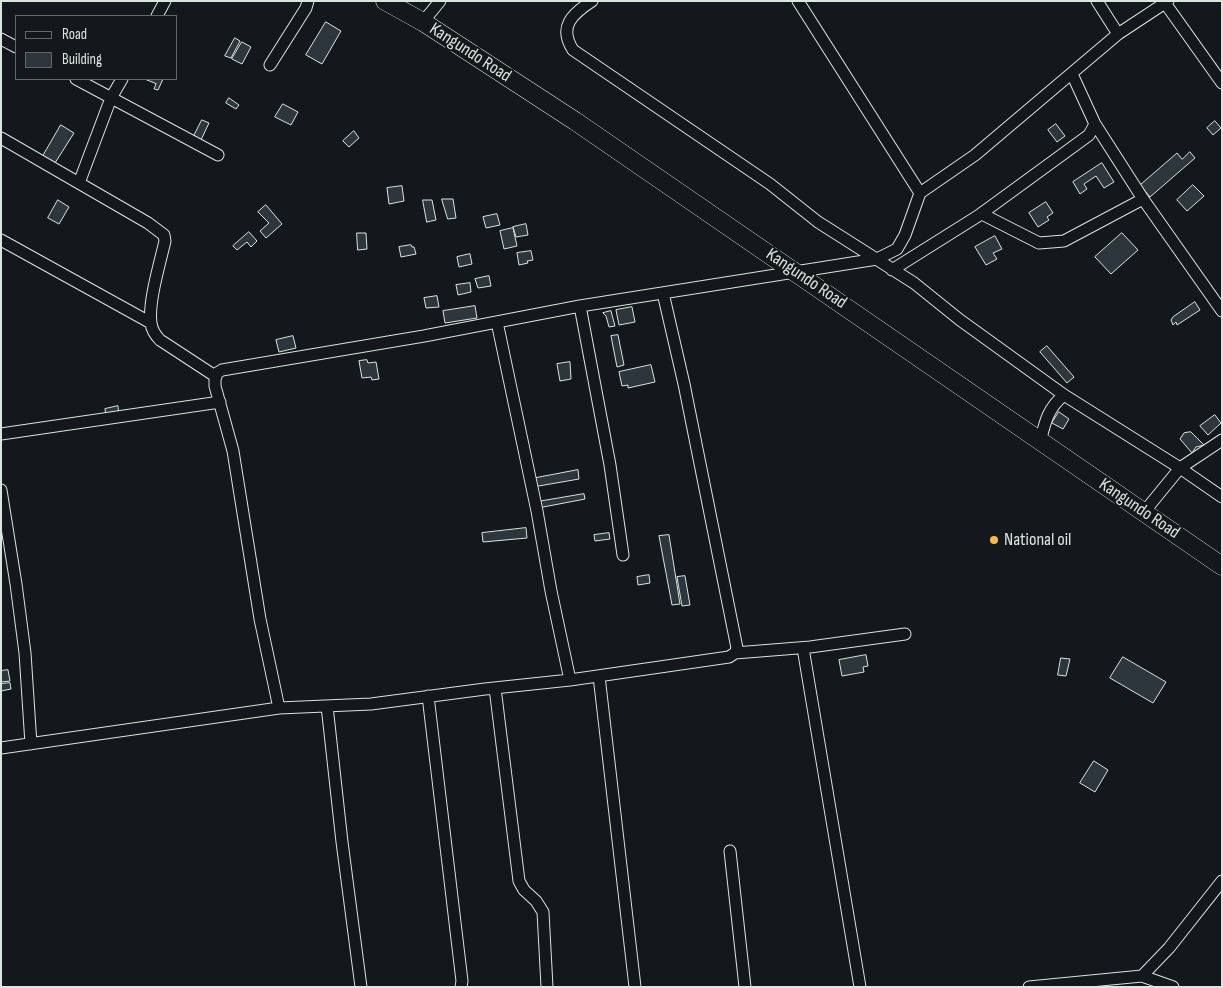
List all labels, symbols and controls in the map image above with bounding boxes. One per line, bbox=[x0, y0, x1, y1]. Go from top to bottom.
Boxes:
legend bbox=[15, 15, 178, 80]
street label: Kangundo Road bbox=[425, 19, 515, 87]
text: Road bbox=[62, 25, 87, 44]
text: Building bbox=[62, 50, 102, 69]
street label: Kangundo Road bbox=[761, 244, 851, 314]
street label: Kangundo Road bbox=[1094, 474, 1184, 544]
place label: National oil bbox=[1004, 529, 1071, 551]
marker: National oil bbox=[988, 534, 1000, 546]

